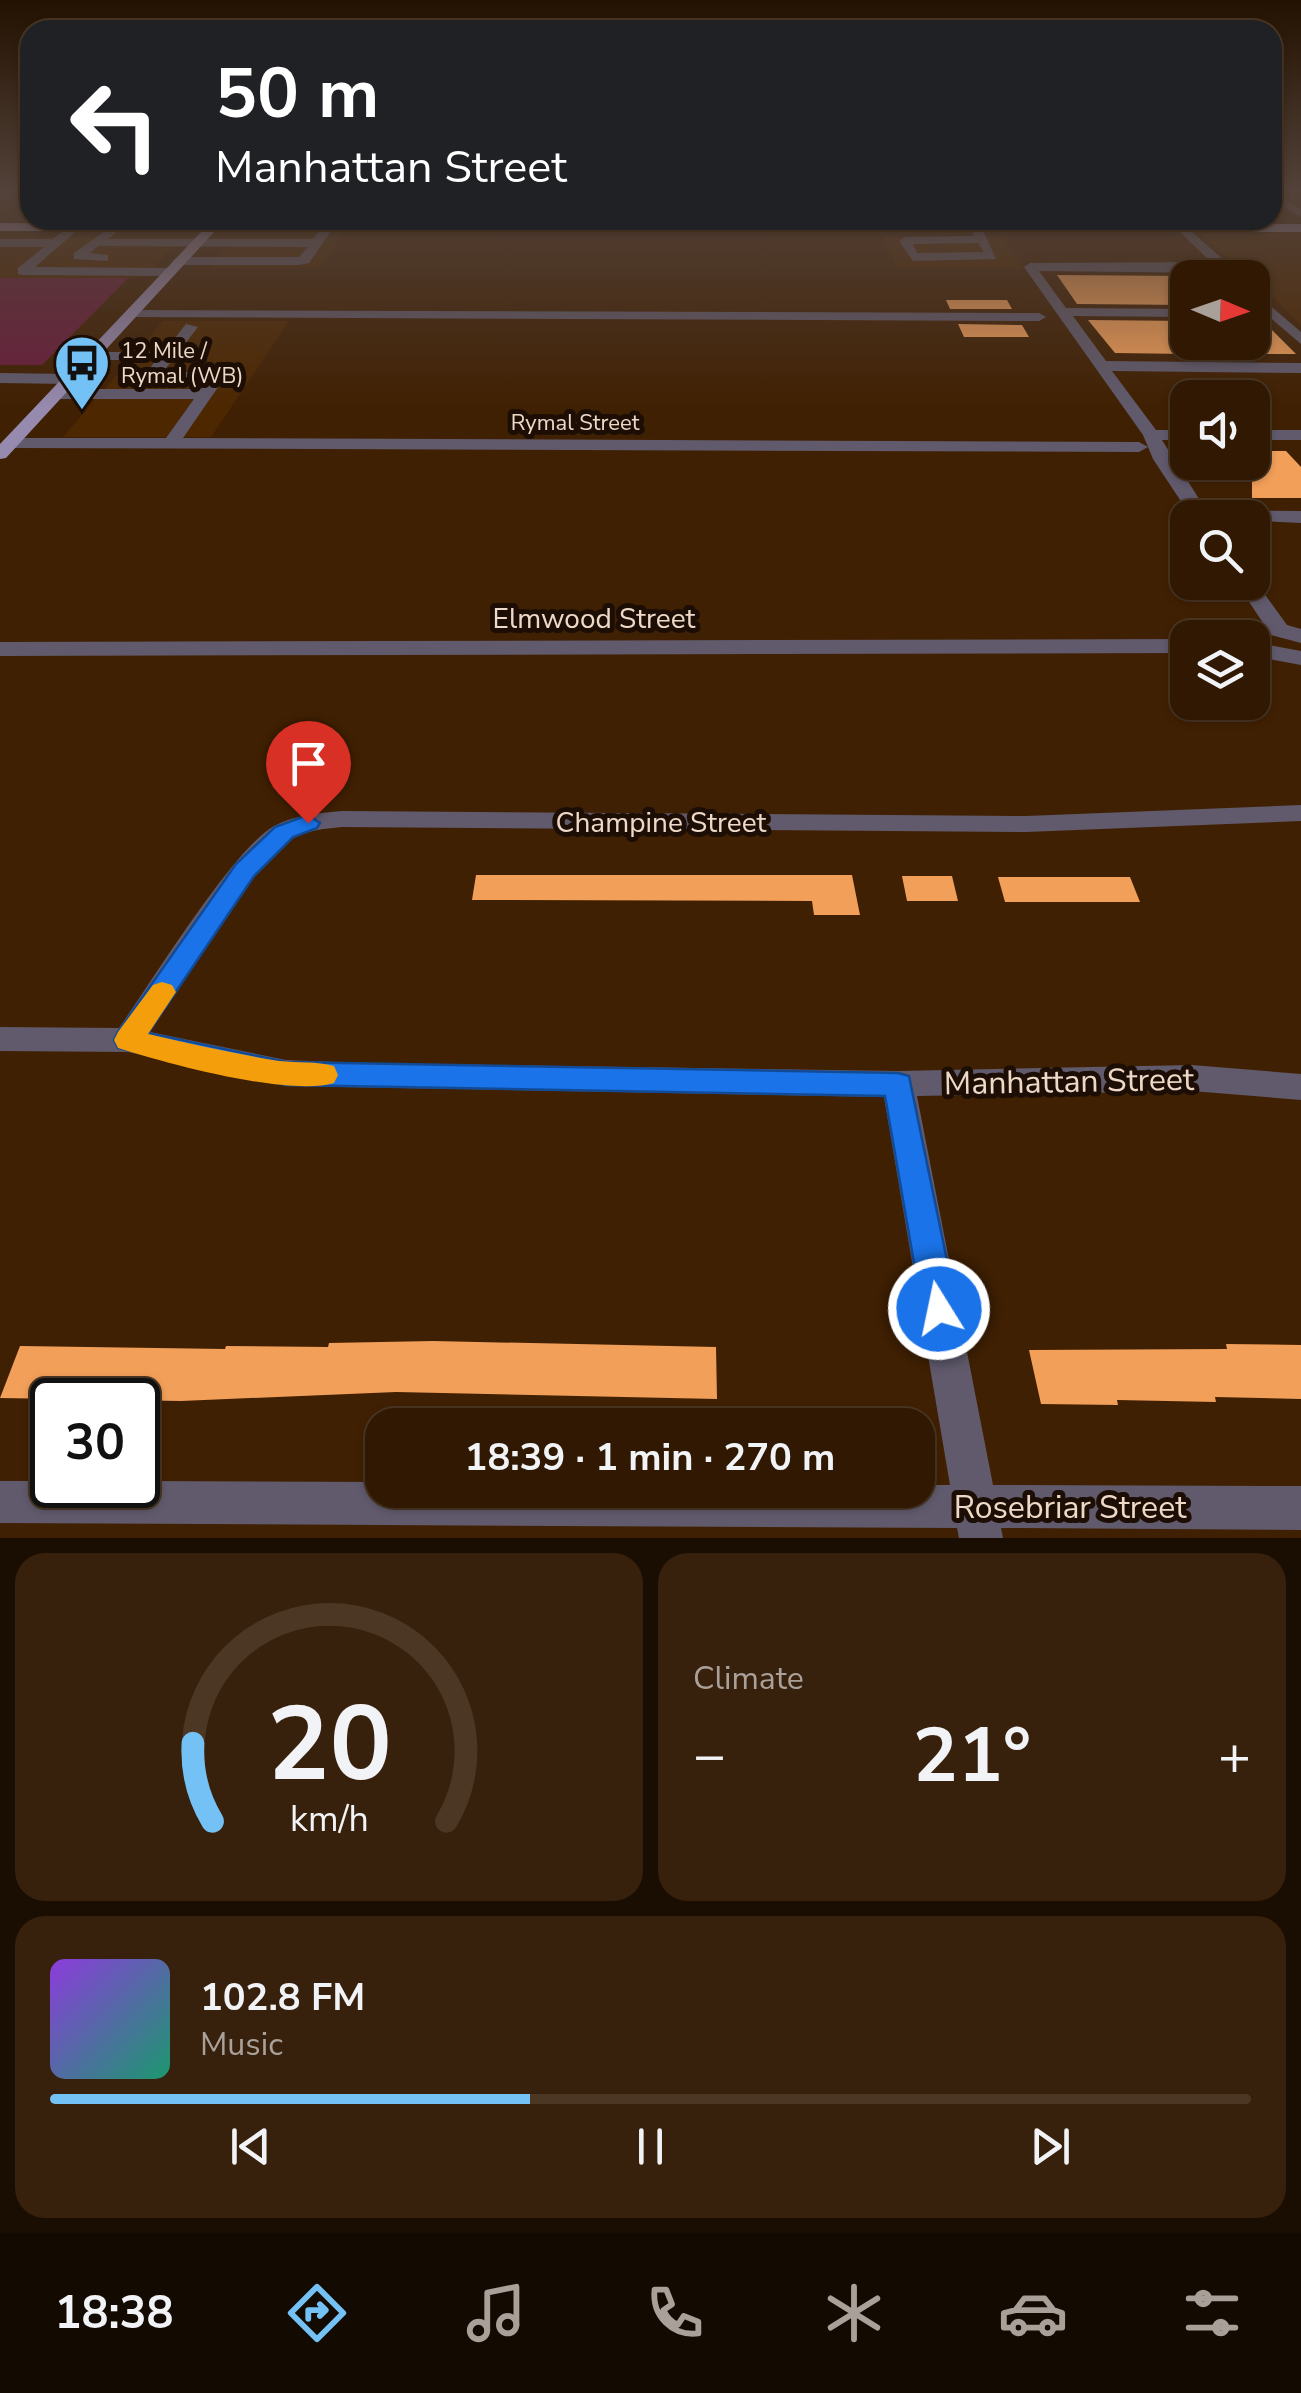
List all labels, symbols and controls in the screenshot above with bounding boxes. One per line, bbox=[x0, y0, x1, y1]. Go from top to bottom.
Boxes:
text: 50 m bbox=[215, 46, 379, 142]
icon: left bbox=[50, 60, 180, 190]
text: Manhattan Street bbox=[215, 137, 567, 198]
north arrow bbox=[1170, 260, 1270, 360]
map controls bbox=[1170, 260, 1270, 720]
bus stop icon: 12 Mile / Rymal (WB) bbox=[52, 333, 112, 412]
place label: 12 Mile / Rymal (WB) bbox=[121, 336, 243, 391]
button: sound bbox=[1170, 380, 1270, 480]
street label: Rymal Street bbox=[511, 408, 640, 438]
button: search bbox=[1170, 500, 1270, 600]
street label: Elmwood Street bbox=[493, 600, 696, 638]
button: layers bbox=[1170, 620, 1270, 720]
pin bbox=[266, 721, 351, 824]
icon: arrive bbox=[281, 736, 336, 791]
street label: Champine Street bbox=[556, 804, 767, 842]
street label: Manhattan Street bbox=[944, 1058, 1195, 1105]
position arrow bbox=[887, 1257, 991, 1361]
speed limit sign: 30 bbox=[30, 1378, 160, 1508]
text: 18:39 · 1 min · 270 m bbox=[465, 1432, 835, 1483]
street label: Rosebriar Street bbox=[954, 1486, 1187, 1529]
text: Climate bbox=[693, 1657, 804, 1700]
text: 20 bbox=[267, 1674, 391, 1816]
text: 21° bbox=[913, 1705, 1031, 1807]
text: − bbox=[693, 1718, 726, 1793]
text: + bbox=[1218, 1718, 1251, 1793]
text: km/h bbox=[290, 1795, 368, 1844]
text: 102.8 FM bbox=[200, 1972, 365, 2023]
text: Music bbox=[200, 2023, 283, 2066]
icon: previous bbox=[223, 2119, 278, 2174]
icon: pause bbox=[623, 2119, 678, 2174]
icon: next bbox=[1023, 2119, 1078, 2174]
icon: directions bbox=[282, 2278, 352, 2348]
icon: music bbox=[461, 2278, 531, 2348]
icon: phone bbox=[640, 2278, 710, 2348]
icon: climate bbox=[819, 2278, 889, 2348]
icon: car bbox=[998, 2278, 1068, 2348]
icon: filters bbox=[1177, 2278, 1247, 2348]
text: 18:38 bbox=[54, 2283, 174, 2344]

